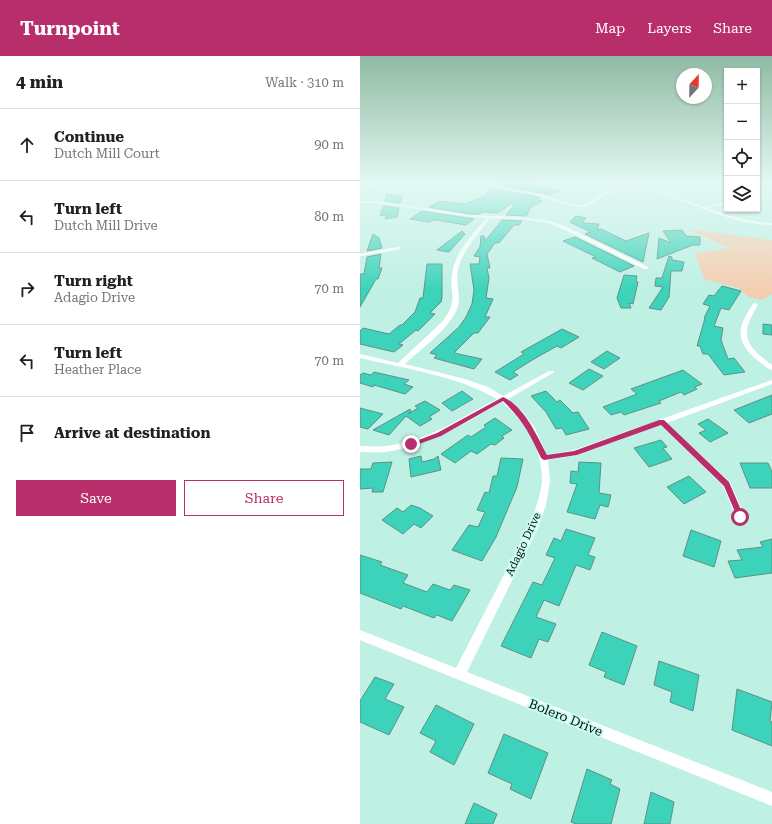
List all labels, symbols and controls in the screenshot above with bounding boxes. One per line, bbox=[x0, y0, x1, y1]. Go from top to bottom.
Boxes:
text: Turnpoint bbox=[20, 17, 120, 40]
text: Map bbox=[595, 20, 625, 36]
text: Layers bbox=[647, 20, 691, 36]
text: Share bbox=[713, 20, 752, 36]
north arrow bbox=[676, 68, 712, 104]
map controls bbox=[724, 68, 760, 212]
button: + bbox=[724, 68, 760, 104]
text: 4 min bbox=[16, 72, 63, 92]
text: Walk · 310 m bbox=[265, 75, 344, 90]
button: − bbox=[724, 104, 760, 140]
text: Continue bbox=[54, 128, 124, 146]
icon: ahead bbox=[16, 134, 38, 156]
text: 90 m bbox=[314, 137, 344, 152]
button: locate bbox=[724, 140, 760, 176]
text: Dutch Mill Court bbox=[54, 146, 160, 161]
button: layers bbox=[724, 176, 760, 212]
text: Turn left bbox=[54, 200, 122, 218]
icon: left bbox=[16, 206, 38, 228]
text: 80 m bbox=[314, 209, 344, 224]
text: Dutch Mill Drive bbox=[54, 218, 158, 233]
text: Turn right bbox=[54, 272, 133, 290]
icon: right bbox=[16, 278, 38, 300]
text: 70 m bbox=[314, 281, 344, 296]
text: Adagio Drive bbox=[54, 290, 135, 305]
text: Turn left bbox=[54, 344, 122, 362]
icon: left bbox=[16, 350, 38, 372]
text: 70 m bbox=[314, 353, 344, 368]
text: Heather Place bbox=[54, 362, 141, 377]
icon: arrive bbox=[16, 422, 38, 444]
text: Arrive at destination bbox=[54, 424, 210, 442]
route end bbox=[402, 435, 420, 453]
button: Save bbox=[16, 480, 176, 516]
button: Share bbox=[184, 480, 344, 516]
route start bbox=[731, 508, 749, 526]
street label: Adagio Drive bbox=[503, 510, 544, 578]
street label: Bolero Drive bbox=[527, 696, 605, 739]

